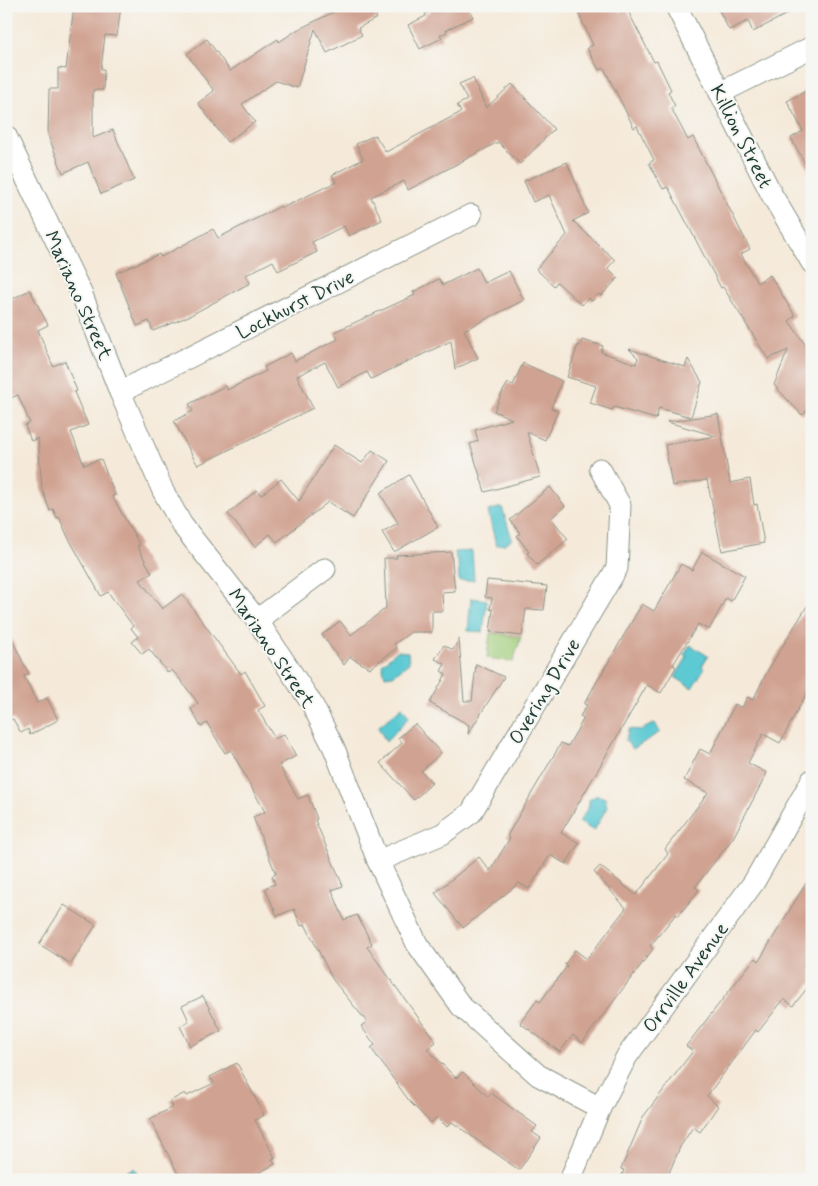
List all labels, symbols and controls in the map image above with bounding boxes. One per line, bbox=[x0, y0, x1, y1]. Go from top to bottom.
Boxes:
street label: Killion Street bbox=[703, 80, 778, 193]
street label: Mariano Street bbox=[37, 227, 118, 365]
street label: Lockhurst Drive bbox=[232, 264, 359, 347]
street label: Mariano Street bbox=[221, 584, 321, 714]
street label: Overing Drive bbox=[503, 634, 588, 750]
street label: Orrville Avenue bbox=[637, 917, 736, 1039]

